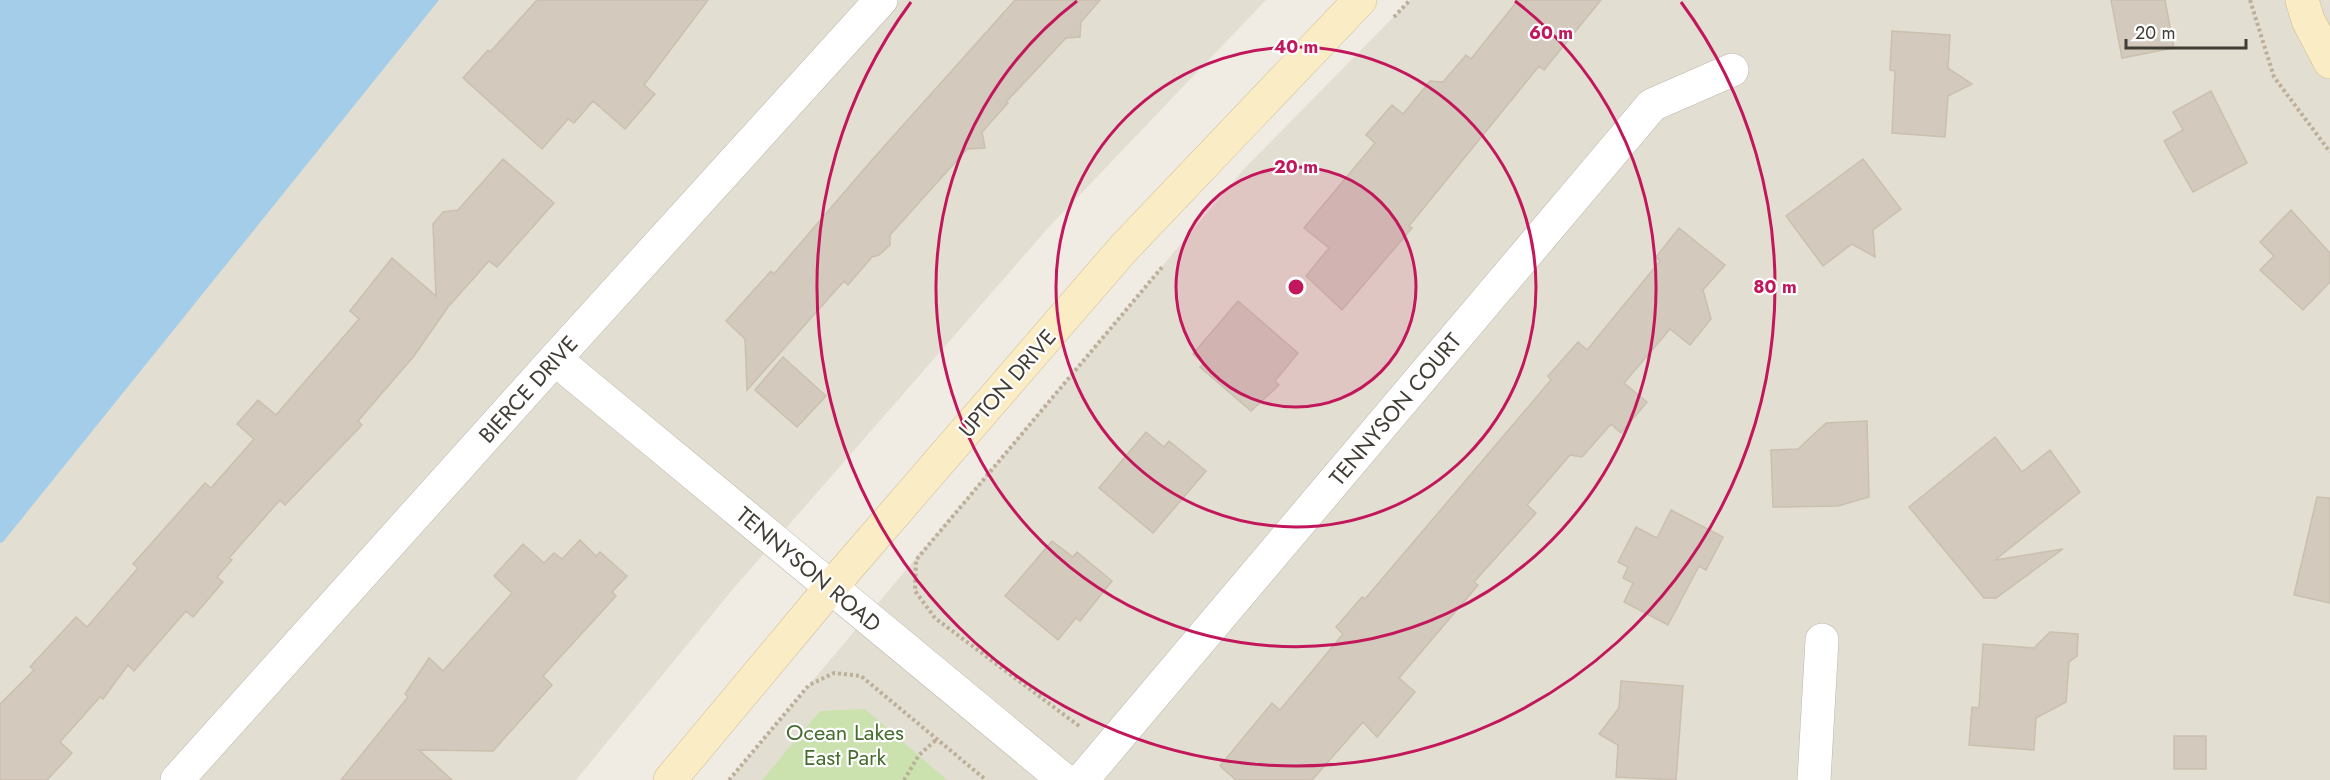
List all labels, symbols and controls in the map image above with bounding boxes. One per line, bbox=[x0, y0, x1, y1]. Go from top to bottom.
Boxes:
scale bar bbox=[2126, 12, 2246, 50]
text: 60 m bbox=[1529, 20, 1573, 46]
text: 20 m bbox=[2135, 20, 2175, 46]
text: 40 m bbox=[1274, 34, 1318, 60]
text: 20 m bbox=[1274, 154, 1318, 180]
text: 80 m bbox=[1753, 274, 1797, 300]
centre of rings bbox=[1286, 277, 1306, 297]
street label: UPTON DRIVE bbox=[951, 322, 1063, 444]
street label: TENNYSON COURT bbox=[1321, 325, 1469, 492]
street label: BIERCE DRIVE bbox=[471, 328, 585, 450]
street label: TENNYSON ROAD bbox=[730, 499, 888, 639]
park label: Ocean Lakes East Park bbox=[786, 716, 904, 773]

